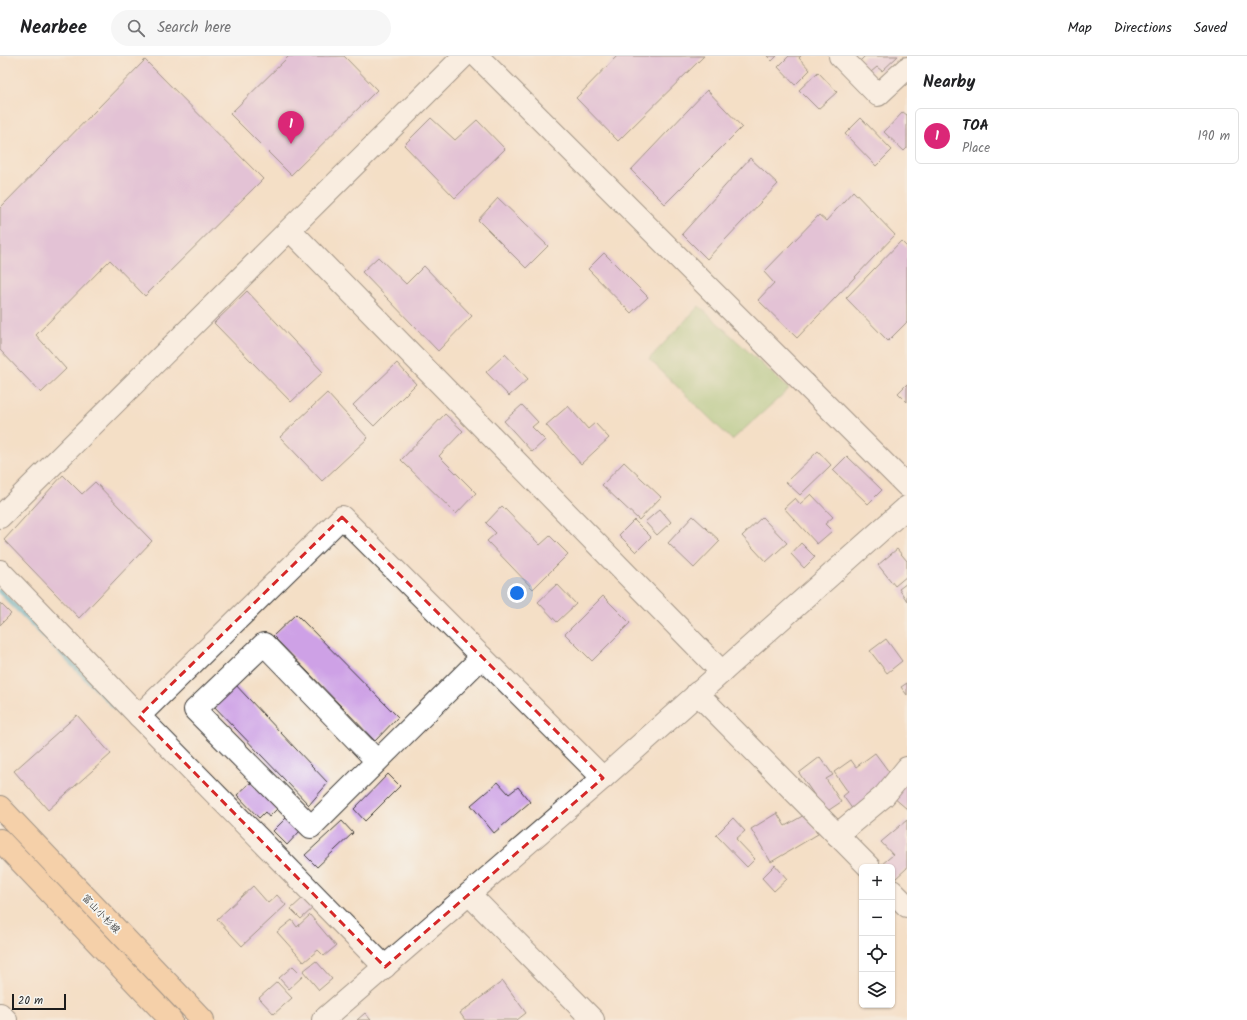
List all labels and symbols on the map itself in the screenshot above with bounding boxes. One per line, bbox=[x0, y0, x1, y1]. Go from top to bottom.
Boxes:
pin: 1 bbox=[278, 111, 304, 144]
your location bbox=[507, 583, 527, 603]
street label: 富山小杉線 bbox=[78, 890, 124, 938]
scale bar bbox=[12, 992, 66, 1011]

